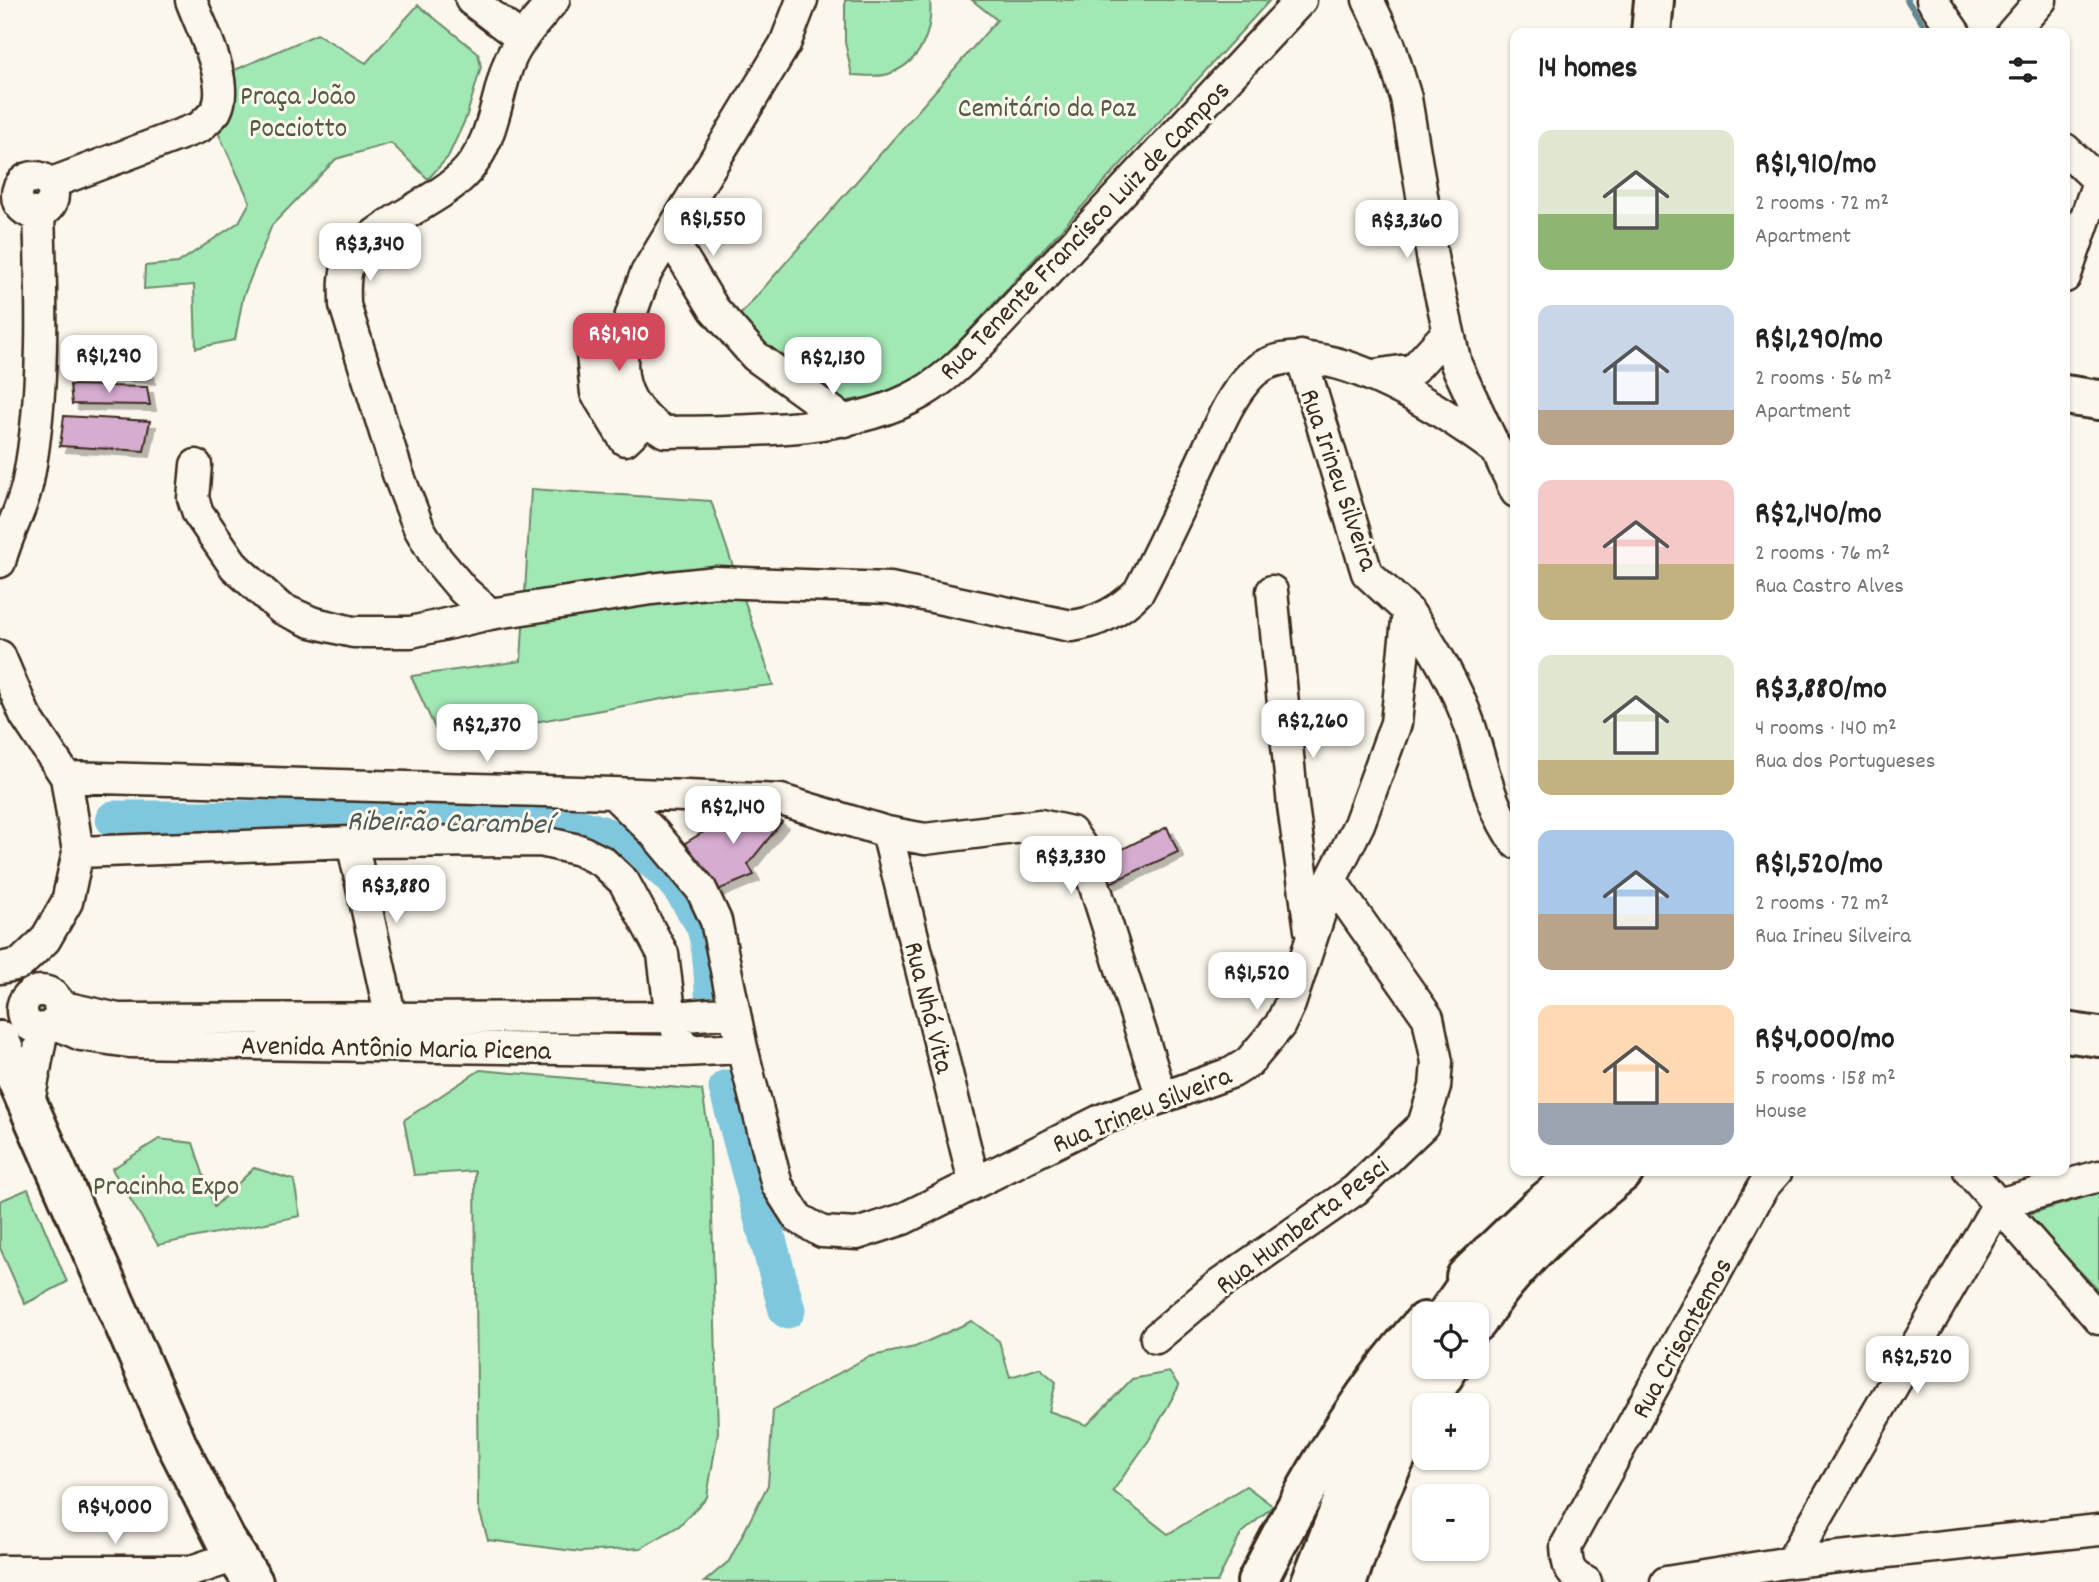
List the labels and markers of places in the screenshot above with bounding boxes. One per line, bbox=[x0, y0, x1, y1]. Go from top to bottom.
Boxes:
pin: R$1,550 bbox=[648, 198, 778, 258]
pin: R$3,360 bbox=[1342, 201, 1472, 260]
pin: R$3,340 bbox=[305, 224, 435, 283]
pin: R$1,910 bbox=[554, 314, 684, 373]
pin: R$1,290 bbox=[44, 336, 174, 395]
pin: R$2,130 bbox=[768, 338, 898, 397]
pin: R$2,260 bbox=[1248, 700, 1378, 760]
pin: R$2,370 bbox=[422, 704, 552, 764]
pin: R$2,140 bbox=[668, 786, 798, 846]
pin: R$3,330 bbox=[1006, 836, 1136, 896]
pin: R$3,880 bbox=[331, 866, 461, 925]
pin: R$1,520 bbox=[1192, 953, 1322, 1012]
pin: R$2,520 bbox=[1852, 1336, 1982, 1396]
pin: R$4,000 bbox=[50, 1486, 180, 1546]

